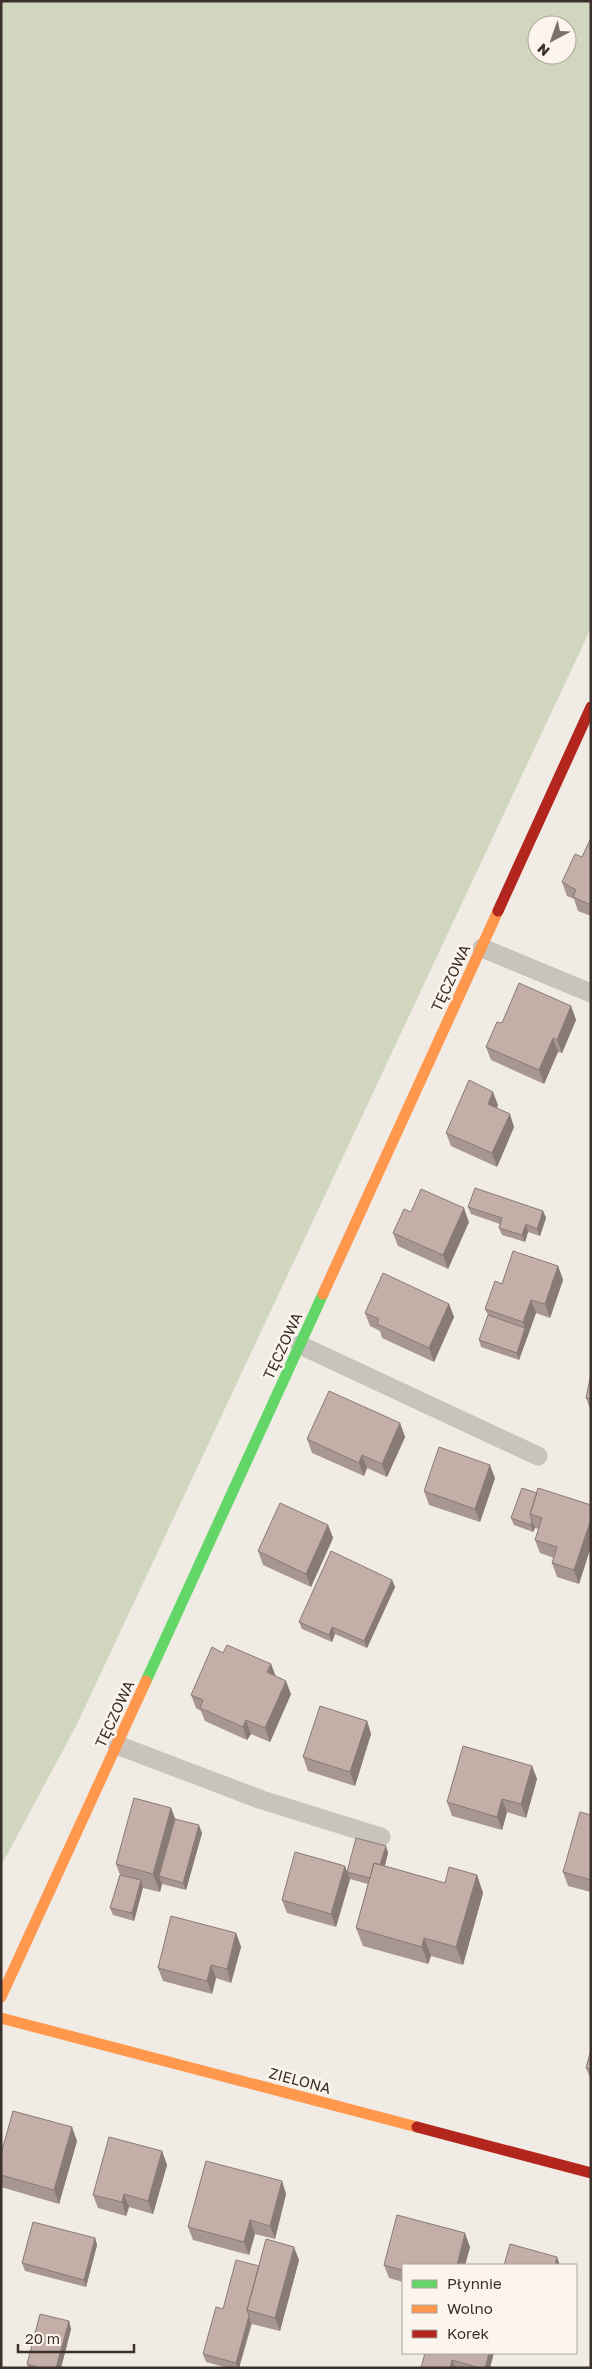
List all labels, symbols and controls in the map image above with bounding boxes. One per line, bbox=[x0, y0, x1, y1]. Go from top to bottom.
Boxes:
north arrow bbox=[527, 15, 577, 65]
text: N bbox=[534, 40, 553, 60]
street label: TĘCZOWA bbox=[427, 941, 473, 1014]
street label: TĘCZOWA bbox=[259, 1309, 305, 1382]
street label: TĘCZOWA bbox=[91, 1677, 137, 1750]
street label: ZIELONA bbox=[267, 2063, 333, 2097]
legend bbox=[402, 2264, 577, 2354]
text: Płynnie bbox=[447, 2274, 502, 2292]
text: Wolno bbox=[447, 2299, 493, 2317]
scale bar bbox=[18, 2322, 134, 2354]
text: Korek bbox=[447, 2324, 489, 2342]
text: 20 m bbox=[25, 2329, 60, 2347]

